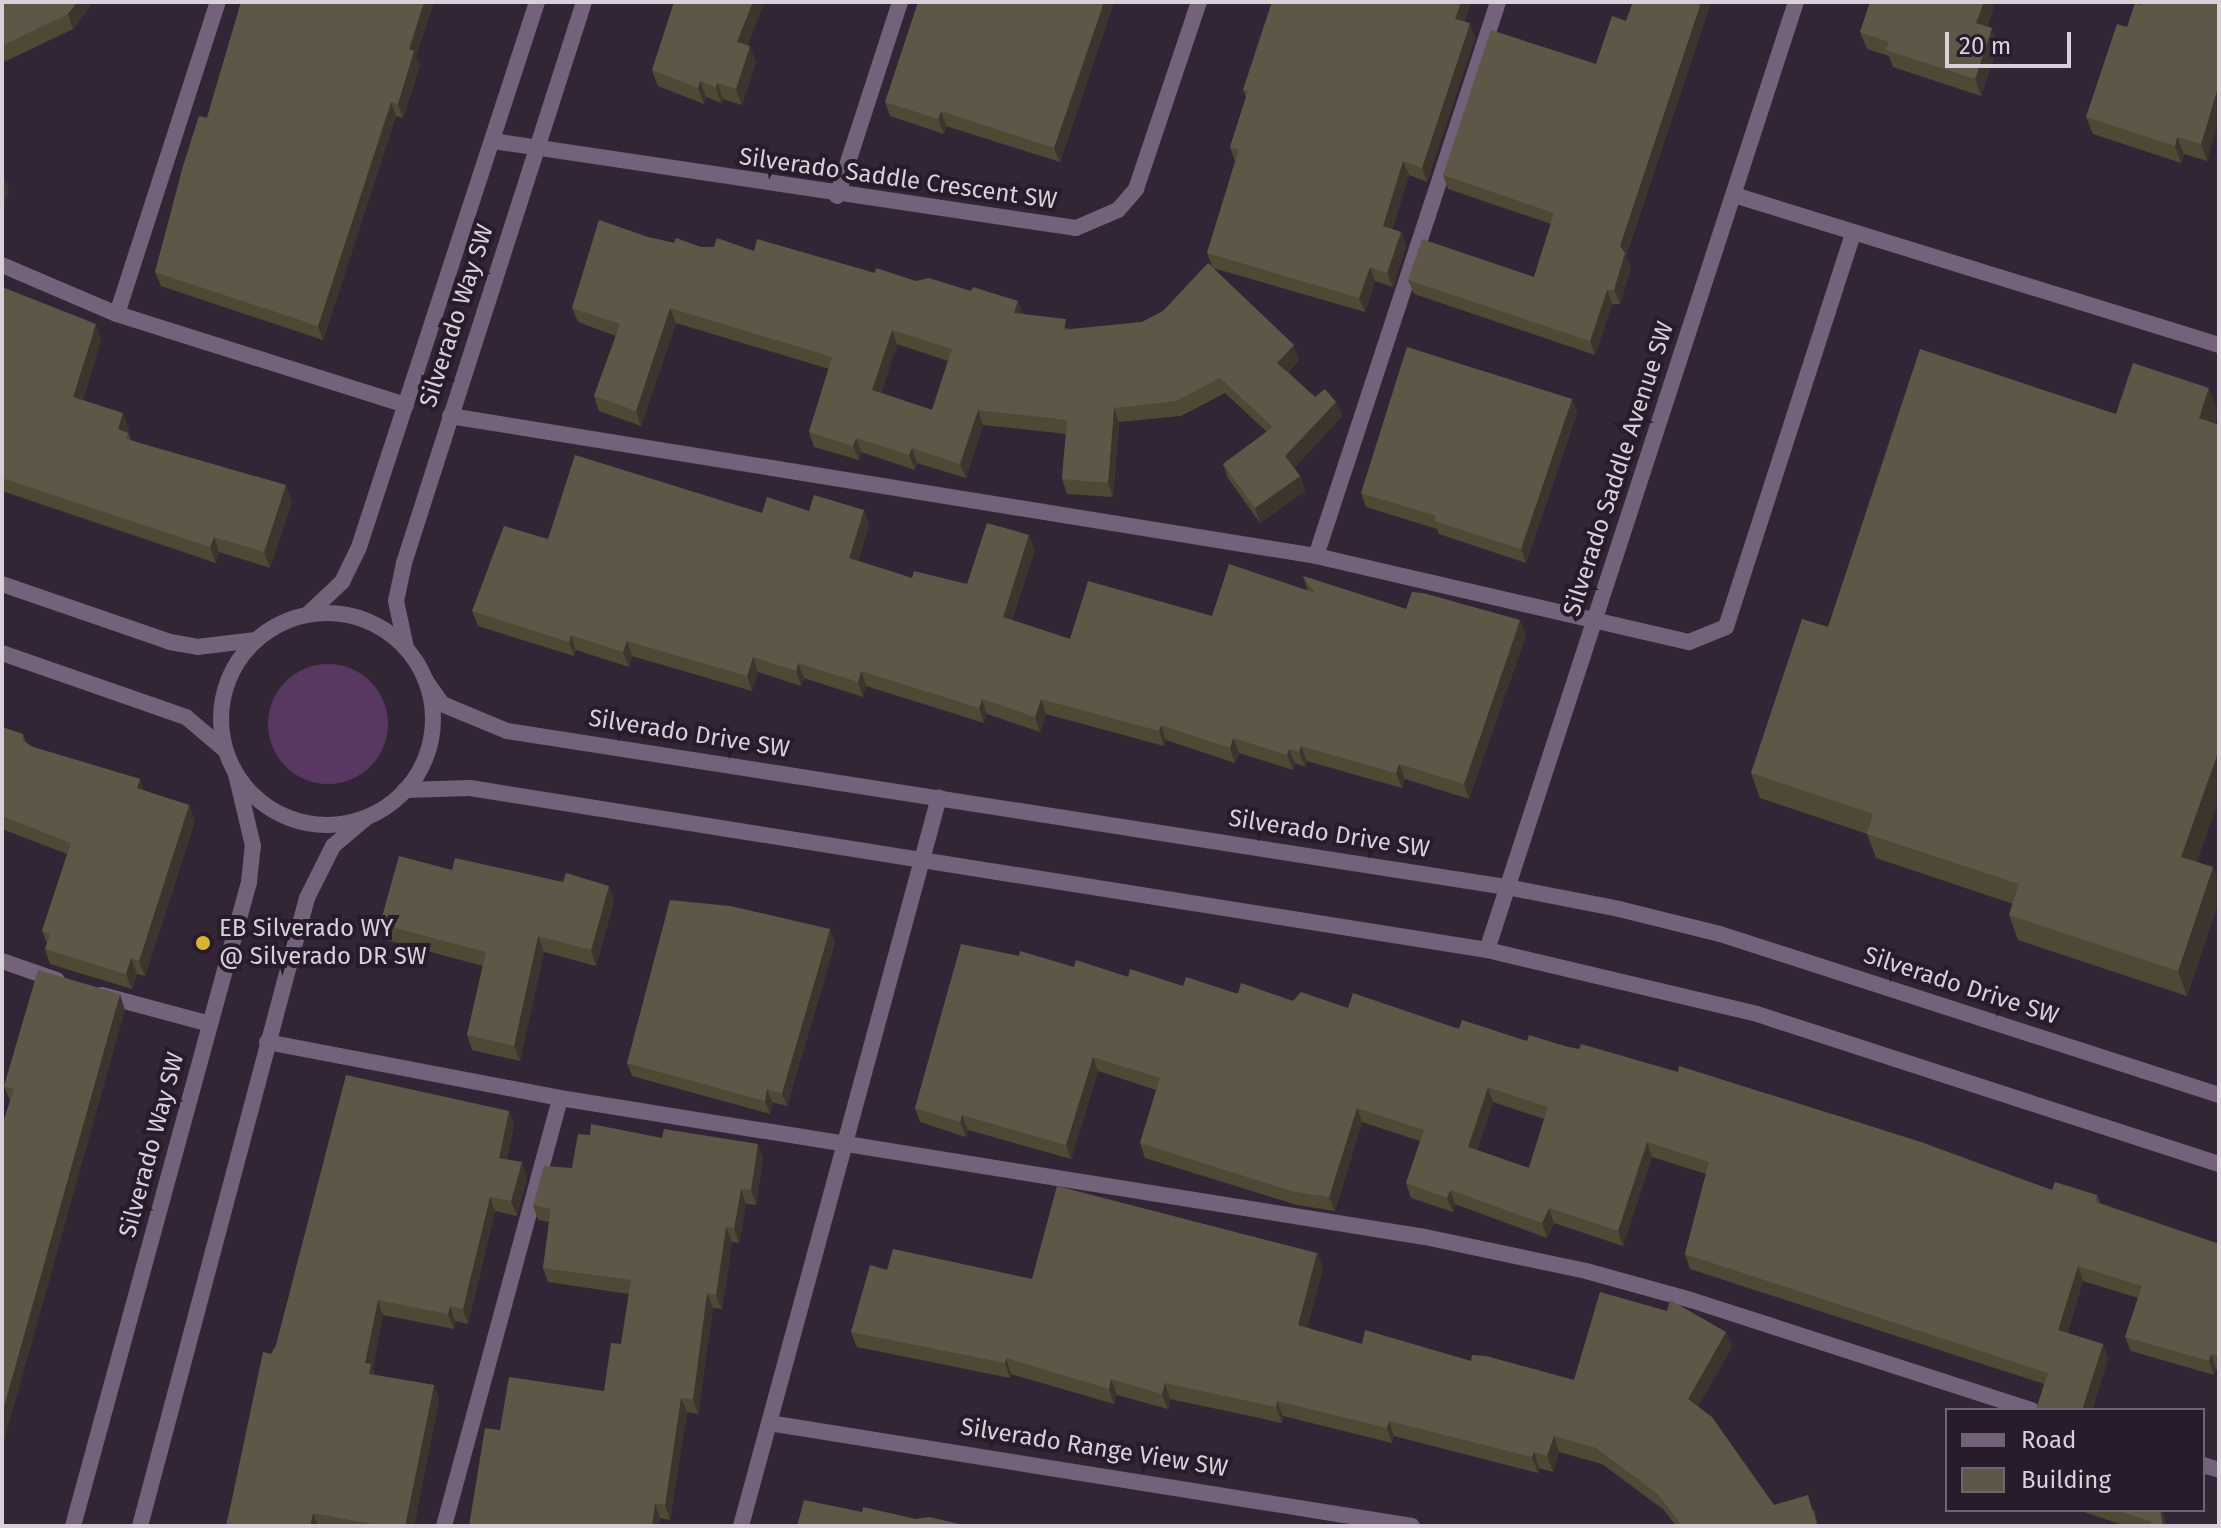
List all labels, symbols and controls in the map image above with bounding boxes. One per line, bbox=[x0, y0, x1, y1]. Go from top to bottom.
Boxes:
scale bar bbox=[1949, 16, 2075, 66]
text: 20 m bbox=[1959, 32, 2011, 60]
street label: Silverado Saddle Crescent SW bbox=[737, 142, 1059, 216]
street label: Silverado Way SW bbox=[414, 221, 500, 411]
street label: Silverado Saddle Avenue SW bbox=[1558, 318, 1680, 620]
street label: Silverado Drive SW bbox=[587, 704, 791, 764]
street label: Silverado Drive SW bbox=[1227, 804, 1431, 864]
place label: EB Silverado WY @ Silverado DR SW bbox=[219, 915, 426, 971]
marker: EB Silverado WY @ Silverado DR SW bbox=[194, 934, 212, 952]
street label: Silverado Drive SW bbox=[1860, 941, 2062, 1031]
street label: Silverado Way SW bbox=[113, 1049, 191, 1241]
legend bbox=[1945, 1408, 2205, 1512]
street label: Silverado Range View SW bbox=[958, 1413, 1230, 1483]
text: Road bbox=[2021, 1426, 2076, 1454]
text: Building bbox=[2021, 1466, 2111, 1494]

